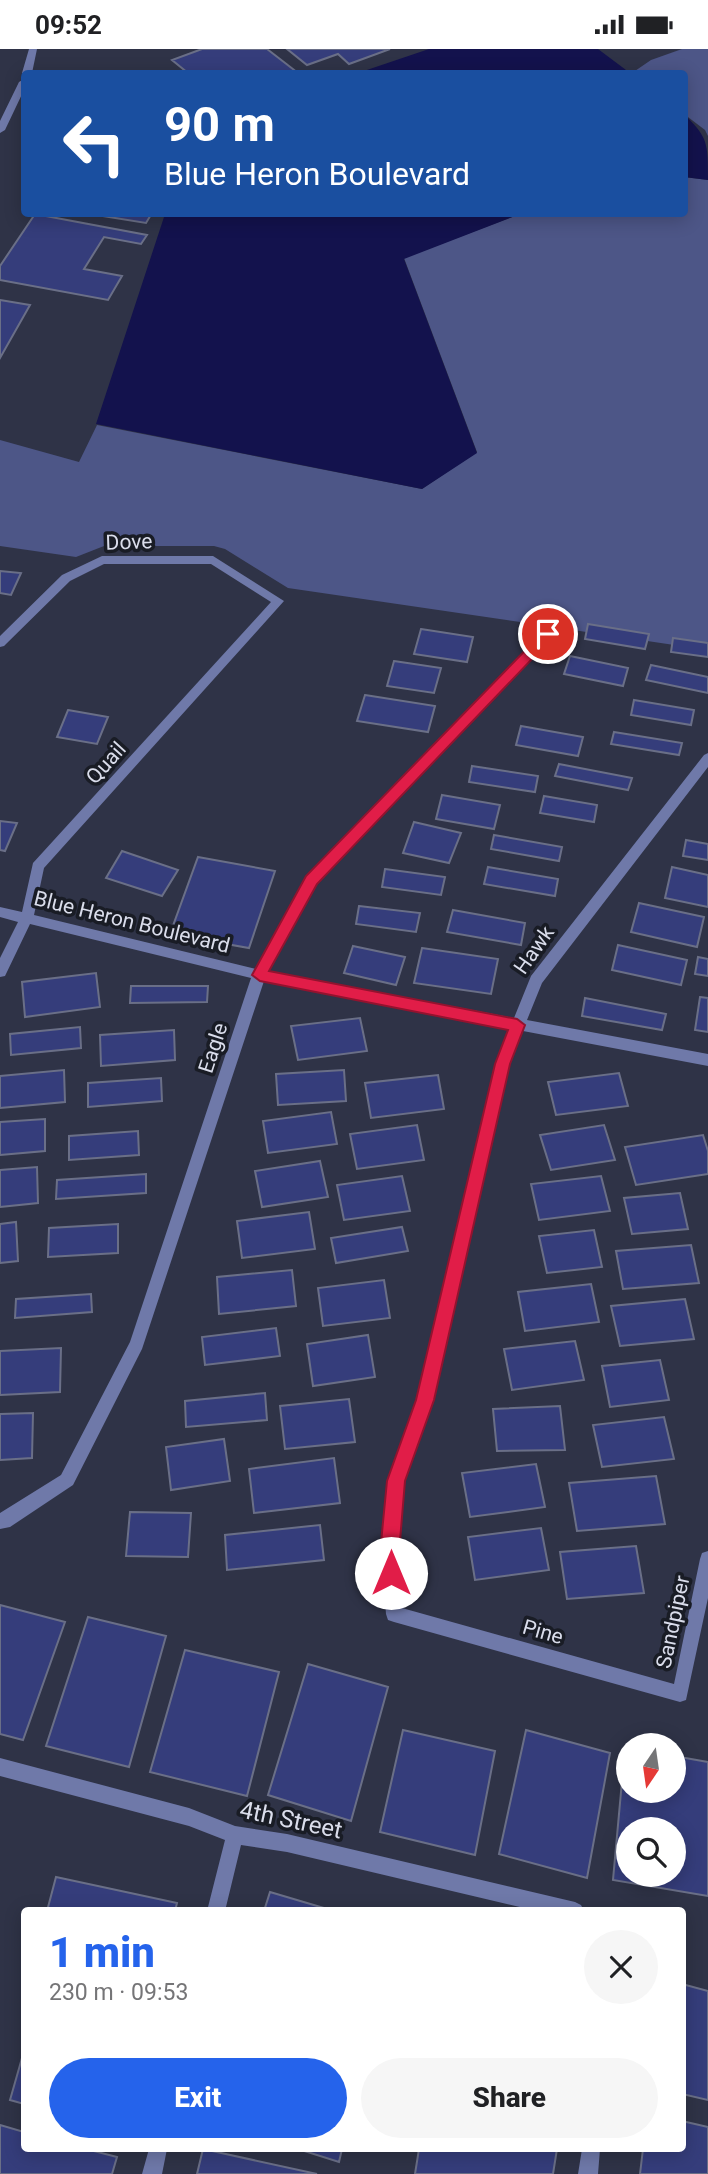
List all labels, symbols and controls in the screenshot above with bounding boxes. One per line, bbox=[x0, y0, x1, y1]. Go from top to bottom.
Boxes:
text: 09:52 bbox=[35, 10, 102, 40]
text: 90 m bbox=[164, 96, 275, 153]
icon: left bbox=[49, 98, 140, 189]
text: Blue Heron Boulevard bbox=[164, 155, 470, 193]
street label: Dove bbox=[105, 529, 153, 555]
pin bbox=[518, 604, 578, 664]
icon: arrive bbox=[529, 615, 567, 653]
street label: Quail bbox=[81, 737, 131, 789]
street label: Blue Heron Boulevard bbox=[32, 886, 232, 958]
street label: Hawk bbox=[509, 921, 559, 979]
street label: Eagle bbox=[194, 1020, 232, 1076]
position arrow bbox=[354, 1536, 428, 1610]
street label: Sandpiper bbox=[651, 1573, 695, 1671]
street label: Pine bbox=[520, 1615, 566, 1649]
north arrow bbox=[616, 1733, 686, 1803]
map controls bbox=[616, 1733, 686, 1887]
street label: 4th Street bbox=[237, 1796, 345, 1845]
button: search bbox=[616, 1817, 686, 1887]
text: 1 min bbox=[49, 1928, 155, 1977]
button: close bbox=[584, 1930, 658, 2004]
text: 230 m · 09:53 bbox=[49, 1979, 188, 2006]
button: Exit bbox=[49, 2058, 347, 2138]
button: Share bbox=[361, 2058, 658, 2138]

